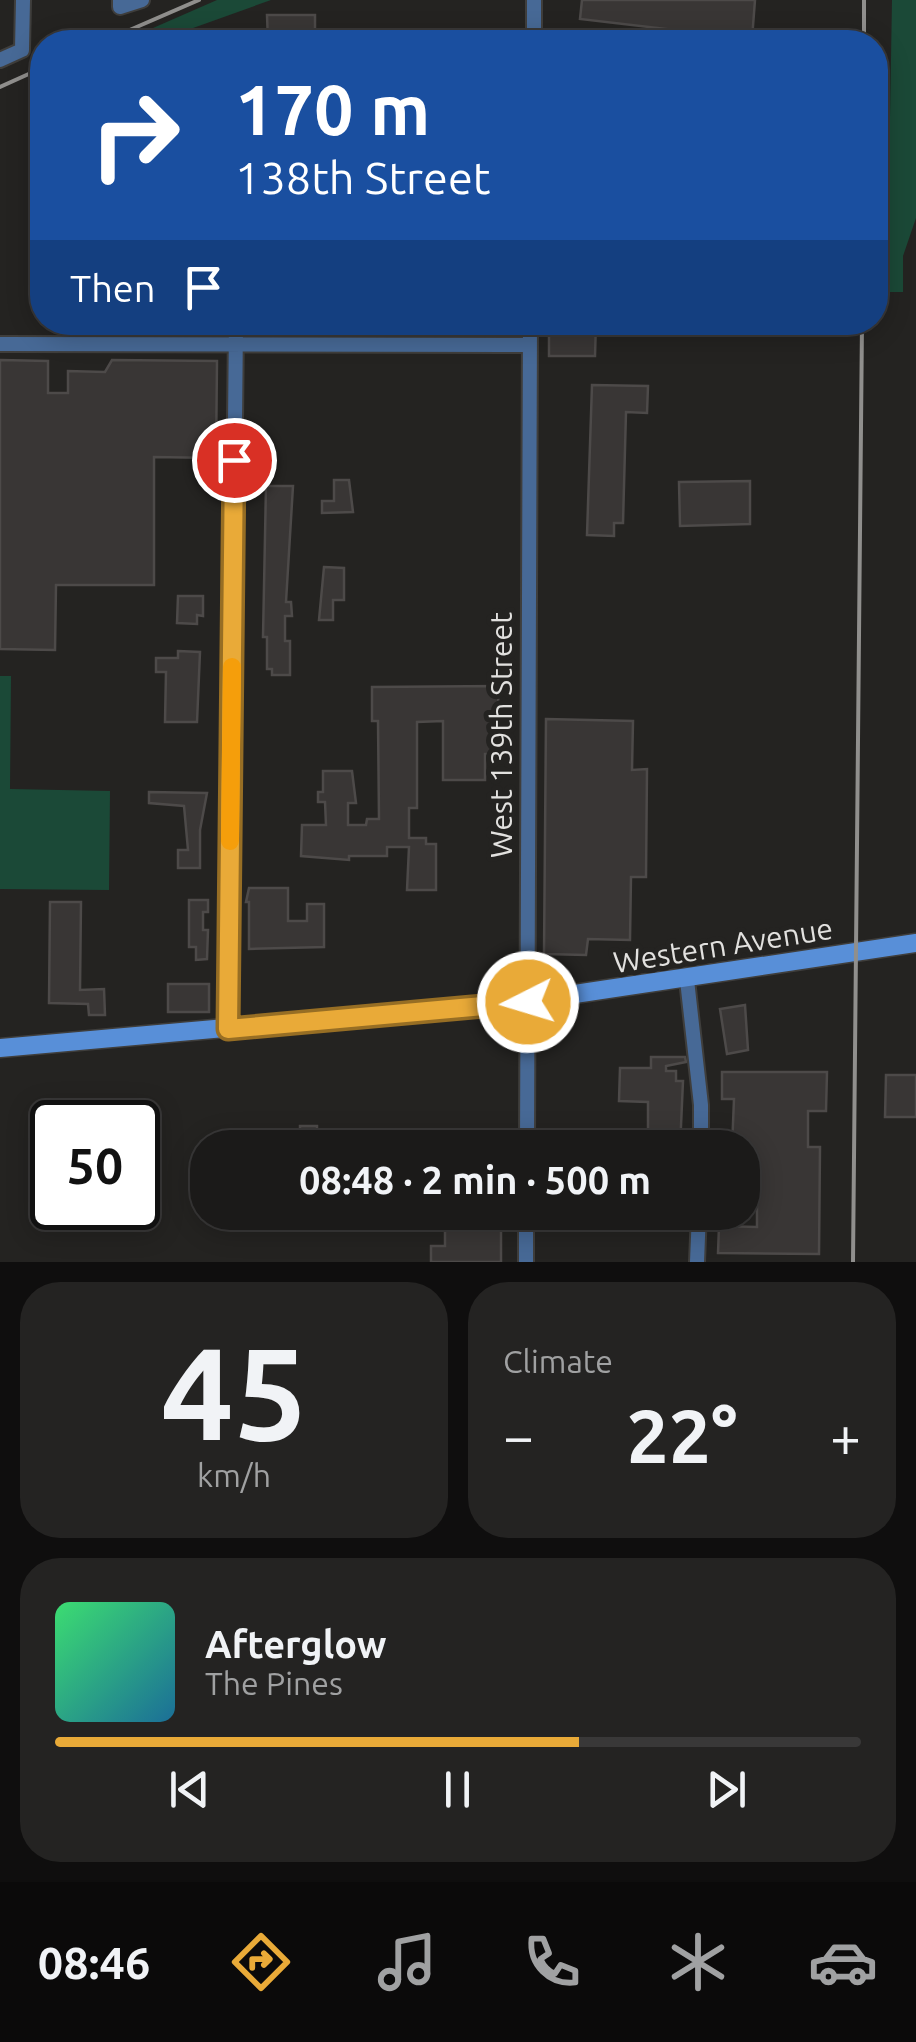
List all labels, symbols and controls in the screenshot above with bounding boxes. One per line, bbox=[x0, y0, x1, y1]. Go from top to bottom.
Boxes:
icon: right bbox=[70, 70, 200, 200]
text: 170 m bbox=[235, 70, 430, 148]
text: 138th Street bbox=[235, 152, 490, 203]
icon: arrive bbox=[176, 260, 231, 315]
text: Then bbox=[70, 267, 156, 309]
pin bbox=[192, 418, 277, 503]
icon: arrive bbox=[207, 433, 262, 488]
street label: West 139th Street bbox=[484, 612, 518, 858]
street label: Western Avenue bbox=[611, 911, 835, 979]
position arrow bbox=[476, 950, 580, 1054]
speed limit sign: 50 bbox=[30, 1100, 160, 1230]
text: 08:48 · 2 min · 500 m bbox=[299, 1159, 651, 1201]
text: 45 bbox=[161, 1319, 307, 1465]
text: Climate bbox=[503, 1343, 613, 1379]
text: 22° bbox=[626, 1393, 738, 1477]
text: − bbox=[503, 1405, 534, 1466]
text: + bbox=[830, 1405, 861, 1466]
text: km/h bbox=[197, 1457, 271, 1493]
text: Afterglow bbox=[205, 1623, 387, 1665]
text: The Pines bbox=[205, 1665, 343, 1701]
icon: previous bbox=[162, 1762, 217, 1817]
icon: pause bbox=[430, 1762, 485, 1817]
icon: next bbox=[699, 1762, 754, 1817]
icon: directions bbox=[226, 1927, 296, 1997]
icon: music bbox=[372, 1927, 442, 1997]
icon: phone bbox=[517, 1927, 587, 1997]
icon: climate bbox=[663, 1927, 733, 1997]
icon: car bbox=[808, 1927, 878, 1997]
text: 08:46 bbox=[38, 1937, 150, 1988]

